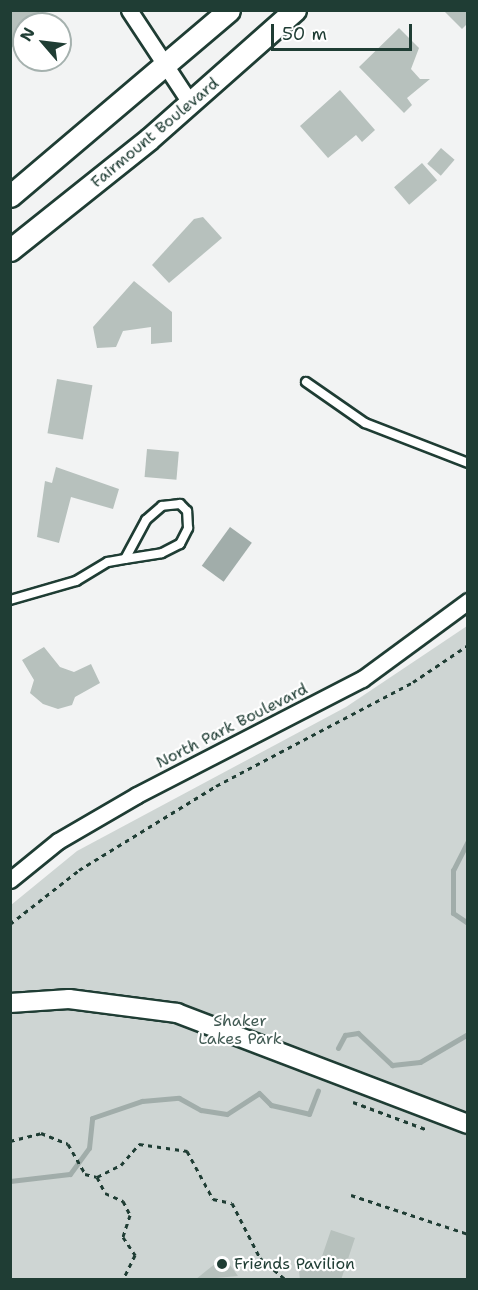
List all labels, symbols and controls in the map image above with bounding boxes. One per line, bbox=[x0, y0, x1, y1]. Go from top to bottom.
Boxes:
north arrow bbox=[12, 12, 72, 72]
scale bar bbox=[274, 12, 415, 50]
text: 50 m bbox=[282, 22, 327, 46]
text: N bbox=[15, 24, 40, 45]
street label: Fairmount Boulevard bbox=[87, 74, 223, 192]
street label: North Park Boulevard bbox=[153, 679, 311, 773]
park label: Shaker Lakes Park bbox=[198, 1011, 282, 1049]
place label: Friends Pavilion bbox=[234, 1254, 355, 1274]
marker: Friends Pavilion bbox=[215, 1257, 229, 1271]

